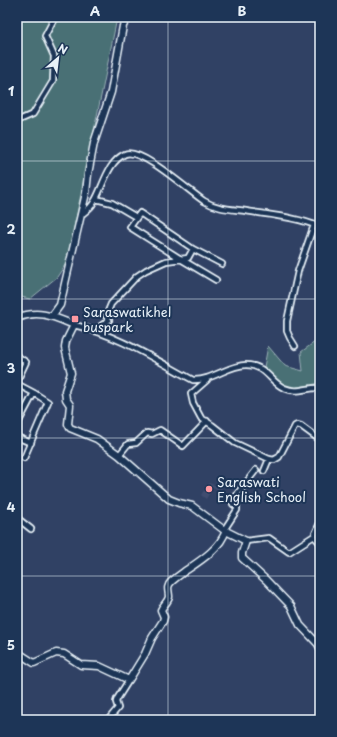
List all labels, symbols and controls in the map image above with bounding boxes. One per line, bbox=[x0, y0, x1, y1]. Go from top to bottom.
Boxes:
text: A bbox=[90, 1, 100, 20]
text: B bbox=[238, 1, 247, 20]
north arrow bbox=[38, 38, 78, 78]
text: N bbox=[55, 39, 71, 58]
text: 1 bbox=[8, 81, 14, 100]
text: 2 bbox=[6, 219, 16, 238]
place label: Saraswatikhel buspark bbox=[83, 302, 171, 336]
marker: Saraswatikhel buspark bbox=[70, 314, 80, 324]
text: 3 bbox=[7, 358, 16, 377]
place label: Saraswati English School bbox=[217, 472, 306, 506]
marker: Saraswati English School bbox=[204, 484, 214, 494]
text: 4 bbox=[7, 497, 16, 516]
text: 5 bbox=[7, 635, 15, 654]

